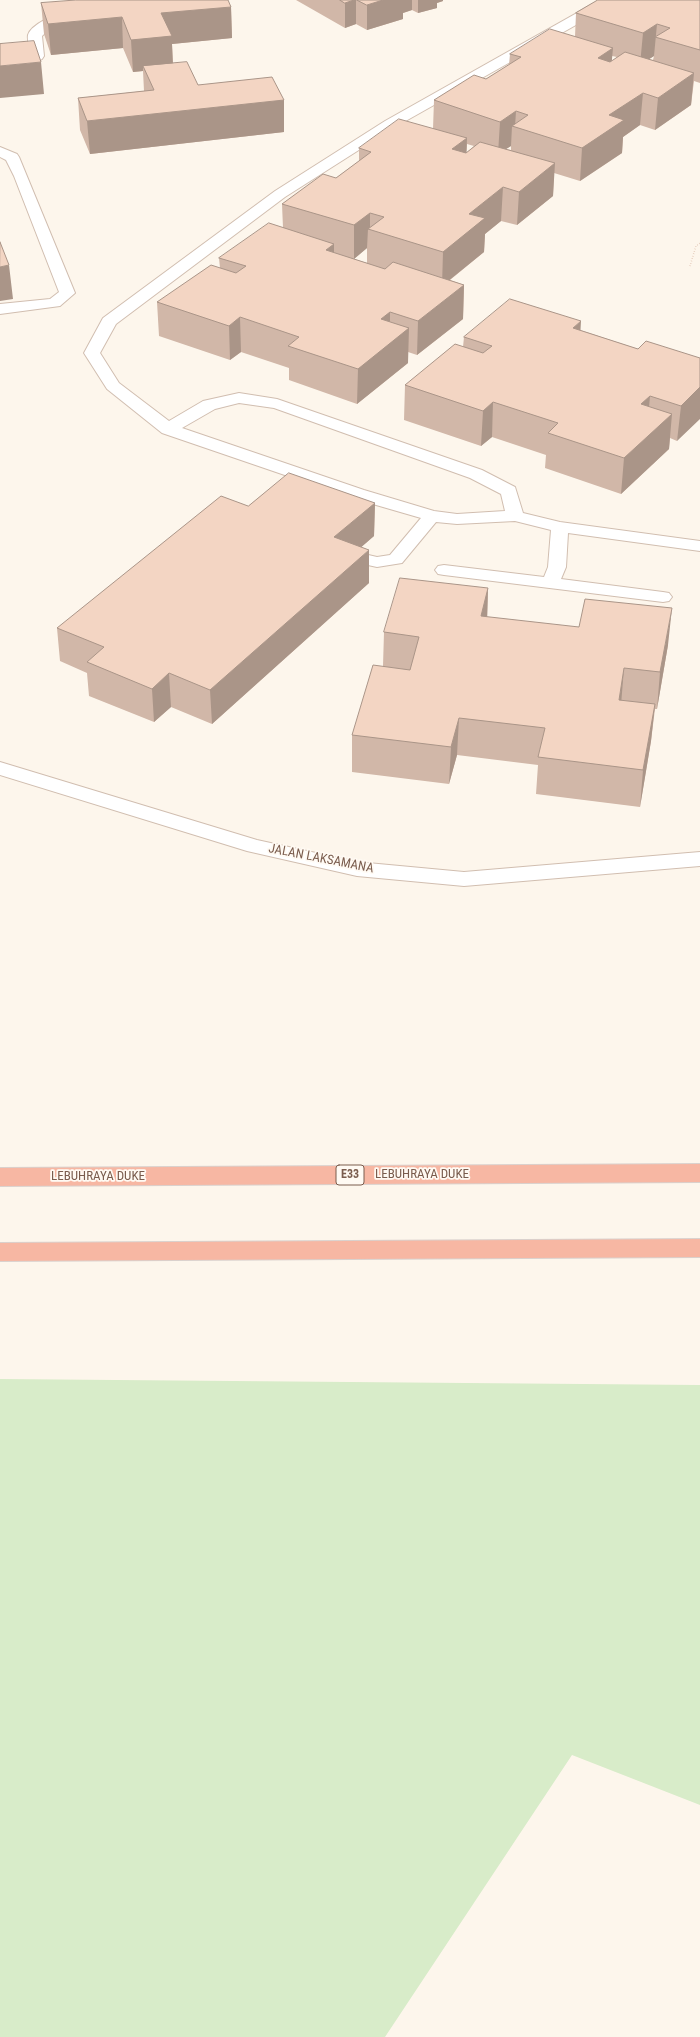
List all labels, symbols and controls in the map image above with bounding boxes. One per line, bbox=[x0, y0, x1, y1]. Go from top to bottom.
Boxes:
street label: JALAN LAKSAMANA bbox=[267, 841, 375, 877]
road number: E33 bbox=[336, 1165, 364, 1185]
street label: LEBUHRAYA DUKE bbox=[375, 1167, 469, 1183]
street label: LEBUHRAYA DUKE bbox=[51, 1169, 145, 1185]

